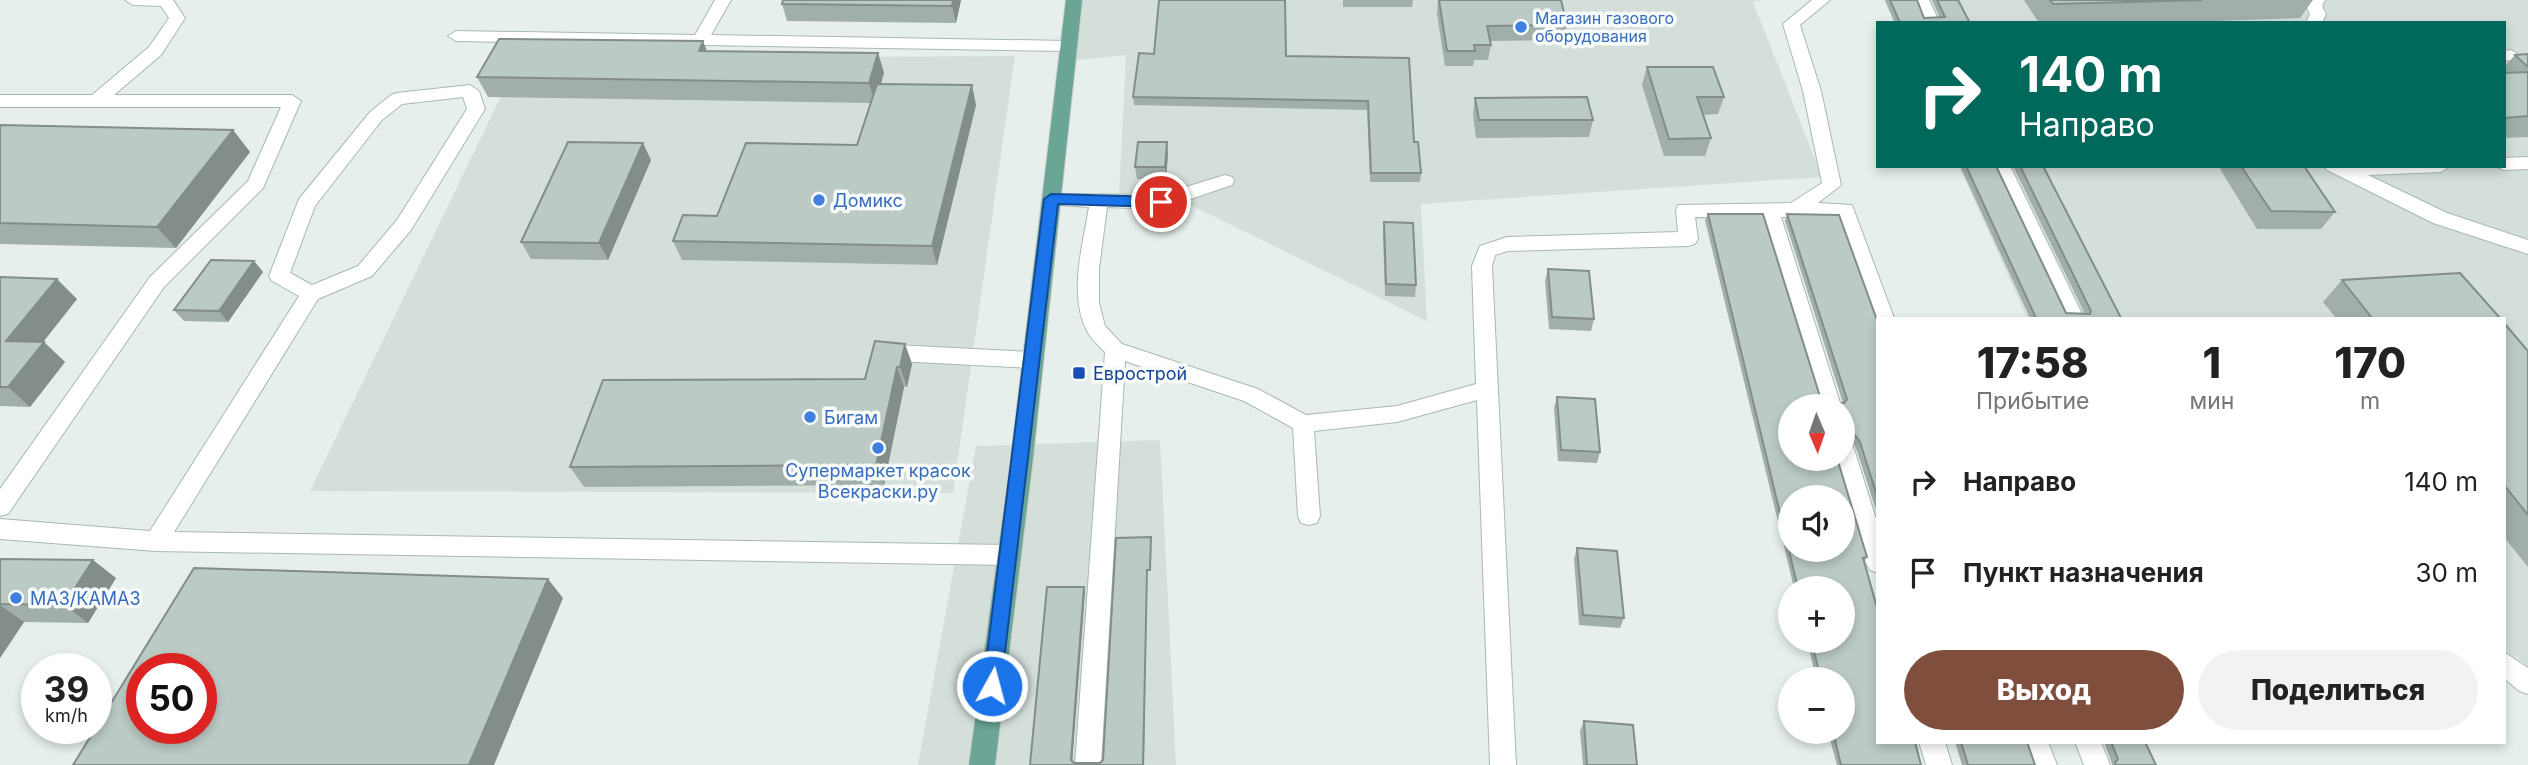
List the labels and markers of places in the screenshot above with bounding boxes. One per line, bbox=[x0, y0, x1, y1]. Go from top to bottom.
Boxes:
place label: Магазин газового оборудования bbox=[1535, 8, 1674, 46]
marker: Магазин газового оборудования bbox=[1513, 19, 1529, 35]
pin bbox=[1131, 172, 1191, 232]
place label: Домикс bbox=[833, 190, 903, 211]
marker: Домикс bbox=[811, 192, 827, 208]
place label: Еврострой bbox=[1093, 363, 1187, 384]
marker: Еврострой bbox=[1071, 365, 1087, 381]
place label: Бигам bbox=[824, 407, 878, 428]
marker: Бигам bbox=[802, 409, 818, 425]
marker: Супермаркет красок Всекраски.ру bbox=[870, 440, 886, 456]
place label: Супермаркет красок Всекраски.ру bbox=[785, 460, 971, 502]
place label: МАЗ/КАМАЗ bbox=[30, 588, 141, 609]
marker: МАЗ/КАМАЗ bbox=[8, 590, 24, 606]

